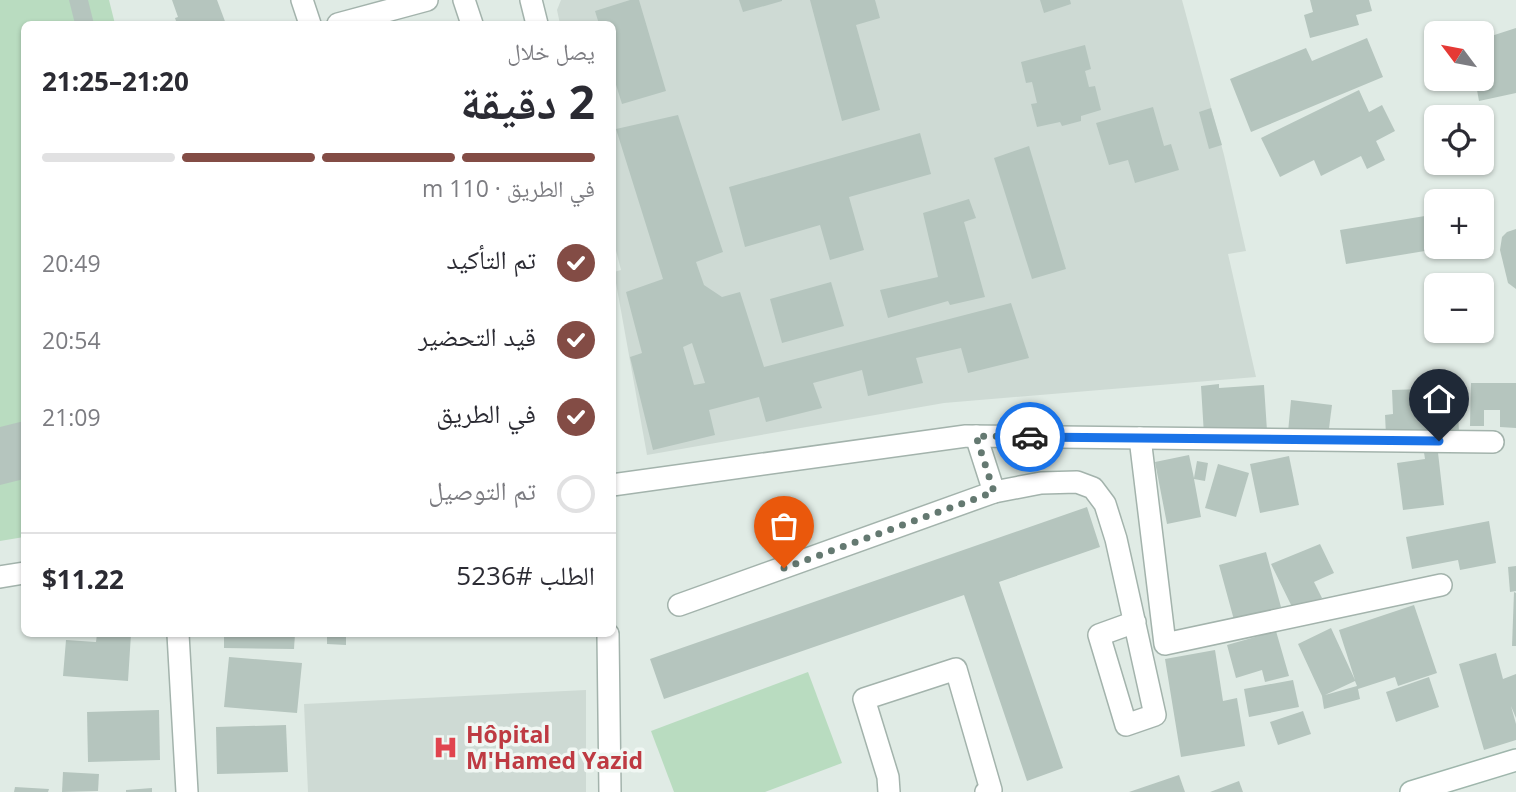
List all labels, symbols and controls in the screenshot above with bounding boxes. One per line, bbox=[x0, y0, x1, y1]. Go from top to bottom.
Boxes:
north arrow bbox=[1424, 21, 1494, 91]
map controls bbox=[1424, 21, 1494, 343]
text: يصل خلال bbox=[507, 35, 595, 67]
text: 21:20–21:25 bbox=[42, 63, 189, 99]
text: 2 دقيقة bbox=[460, 70, 595, 132]
button: locate bbox=[1424, 105, 1494, 175]
text: في الطريق · 110 m bbox=[422, 172, 595, 204]
button: + bbox=[1424, 189, 1494, 259]
text: تم التأكيد bbox=[446, 241, 536, 277]
icon: check bbox=[557, 244, 595, 282]
text: 20:49 bbox=[42, 247, 101, 279]
button: − bbox=[1424, 273, 1494, 343]
text: قيد التحضير bbox=[418, 318, 536, 354]
icon: check bbox=[557, 321, 595, 359]
text: 20:54 bbox=[42, 324, 101, 356]
pin bbox=[1409, 369, 1469, 441]
icon: home bbox=[1420, 380, 1458, 418]
text: في الطريق bbox=[436, 395, 536, 431]
icon: check bbox=[557, 398, 595, 436]
text: 21:09 bbox=[42, 401, 101, 433]
courier bbox=[995, 402, 1065, 472]
icon: car bbox=[1011, 418, 1049, 456]
text: تم التوصيل bbox=[428, 472, 536, 508]
pin bbox=[754, 496, 814, 568]
icon: bag bbox=[765, 507, 803, 545]
text: الطلب #5236 bbox=[456, 557, 595, 593]
text: $11.22 bbox=[42, 561, 124, 597]
place label: Hôpital M'Hamed Yazid bbox=[466, 718, 643, 776]
hospital icon: Hôpital M'Hamed Yazid bbox=[432, 734, 460, 762]

